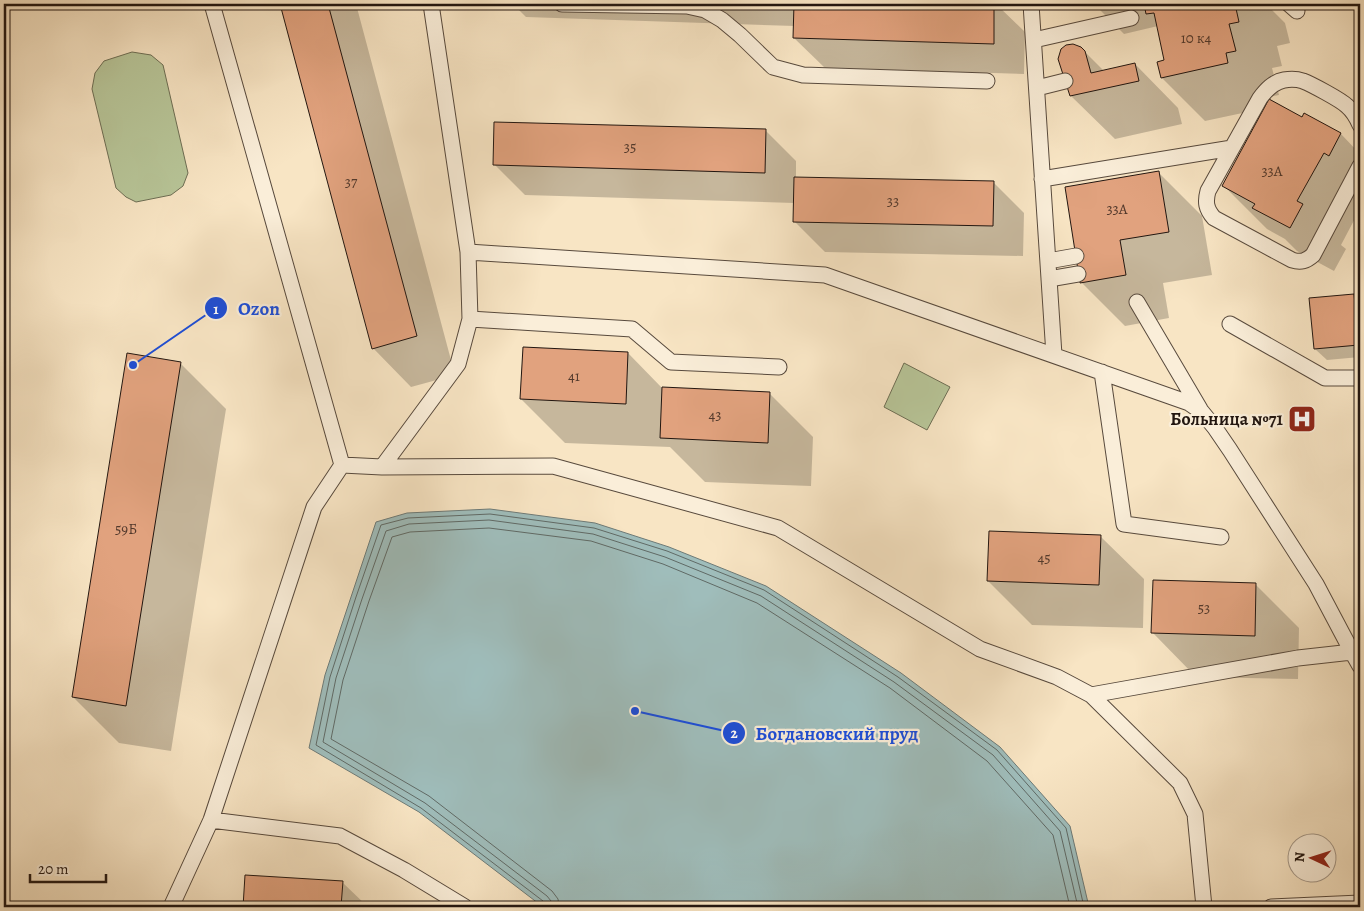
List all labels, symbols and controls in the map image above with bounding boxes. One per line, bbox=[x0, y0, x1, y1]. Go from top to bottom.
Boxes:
house number: 10 к4 bbox=[1181, 28, 1212, 48]
house number: 35 bbox=[624, 137, 636, 157]
house number: 33А bbox=[1261, 161, 1283, 181]
house number: 37 bbox=[345, 172, 358, 192]
house number: 33 bbox=[887, 191, 899, 211]
house number: 33А bbox=[1106, 199, 1128, 219]
callout: Ozon bbox=[203, 291, 290, 325]
text: Ozon bbox=[238, 296, 280, 322]
text: 1 bbox=[213, 299, 219, 319]
house number: 41 bbox=[568, 366, 580, 386]
hospital icon: Больница №71 bbox=[1287, 404, 1317, 434]
house number: 43 bbox=[708, 405, 722, 425]
place label: Больница №71 bbox=[1170, 407, 1284, 431]
house number: 59Б bbox=[115, 519, 137, 539]
house number: 45 bbox=[1037, 548, 1051, 568]
house number: 53 bbox=[1198, 598, 1210, 618]
callout: Богдановский пруд bbox=[721, 716, 929, 750]
text: Богдановский пруд bbox=[756, 721, 919, 747]
text: 2 bbox=[730, 723, 738, 743]
north arrow bbox=[1286, 834, 1336, 884]
scale bar bbox=[30, 851, 106, 883]
text: N bbox=[1290, 851, 1309, 863]
text: 20 m bbox=[38, 859, 69, 879]

